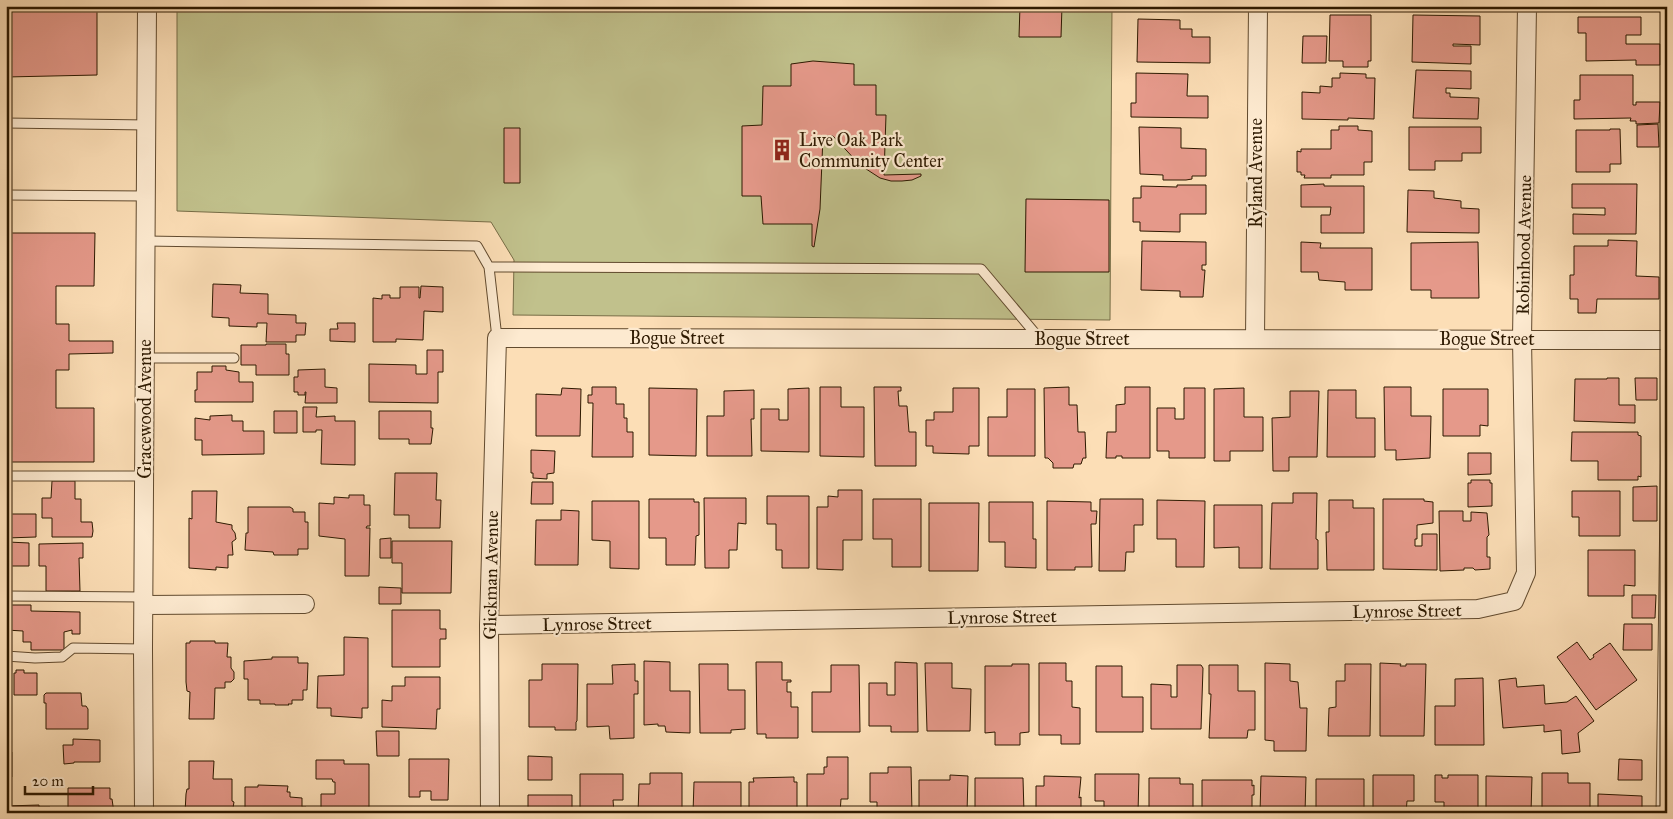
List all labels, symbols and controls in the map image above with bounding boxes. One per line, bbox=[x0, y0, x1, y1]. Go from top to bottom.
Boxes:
street label: Ryland Avenue bbox=[1245, 118, 1267, 228]
place label: Live Oak Park Community Center bbox=[799, 129, 944, 172]
building icon: Live Oak Park Community Center bbox=[769, 137, 795, 163]
street label: Robinhood Avenue bbox=[1512, 175, 1536, 315]
street label: Bogue Street bbox=[629, 327, 725, 350]
street label: Bogue Street bbox=[1034, 328, 1130, 351]
street label: Bogue Street bbox=[1439, 328, 1535, 351]
street label: Gracewood Avenue bbox=[134, 339, 156, 479]
street label: Glickman Avenue bbox=[479, 510, 503, 640]
street label: Lynrose Street bbox=[1352, 599, 1463, 623]
street label: Lynrose Street bbox=[947, 605, 1058, 629]
street label: Lynrose Street bbox=[542, 612, 653, 636]
scale bar bbox=[25, 764, 92, 796]
text: 20 m bbox=[32, 772, 64, 790]

